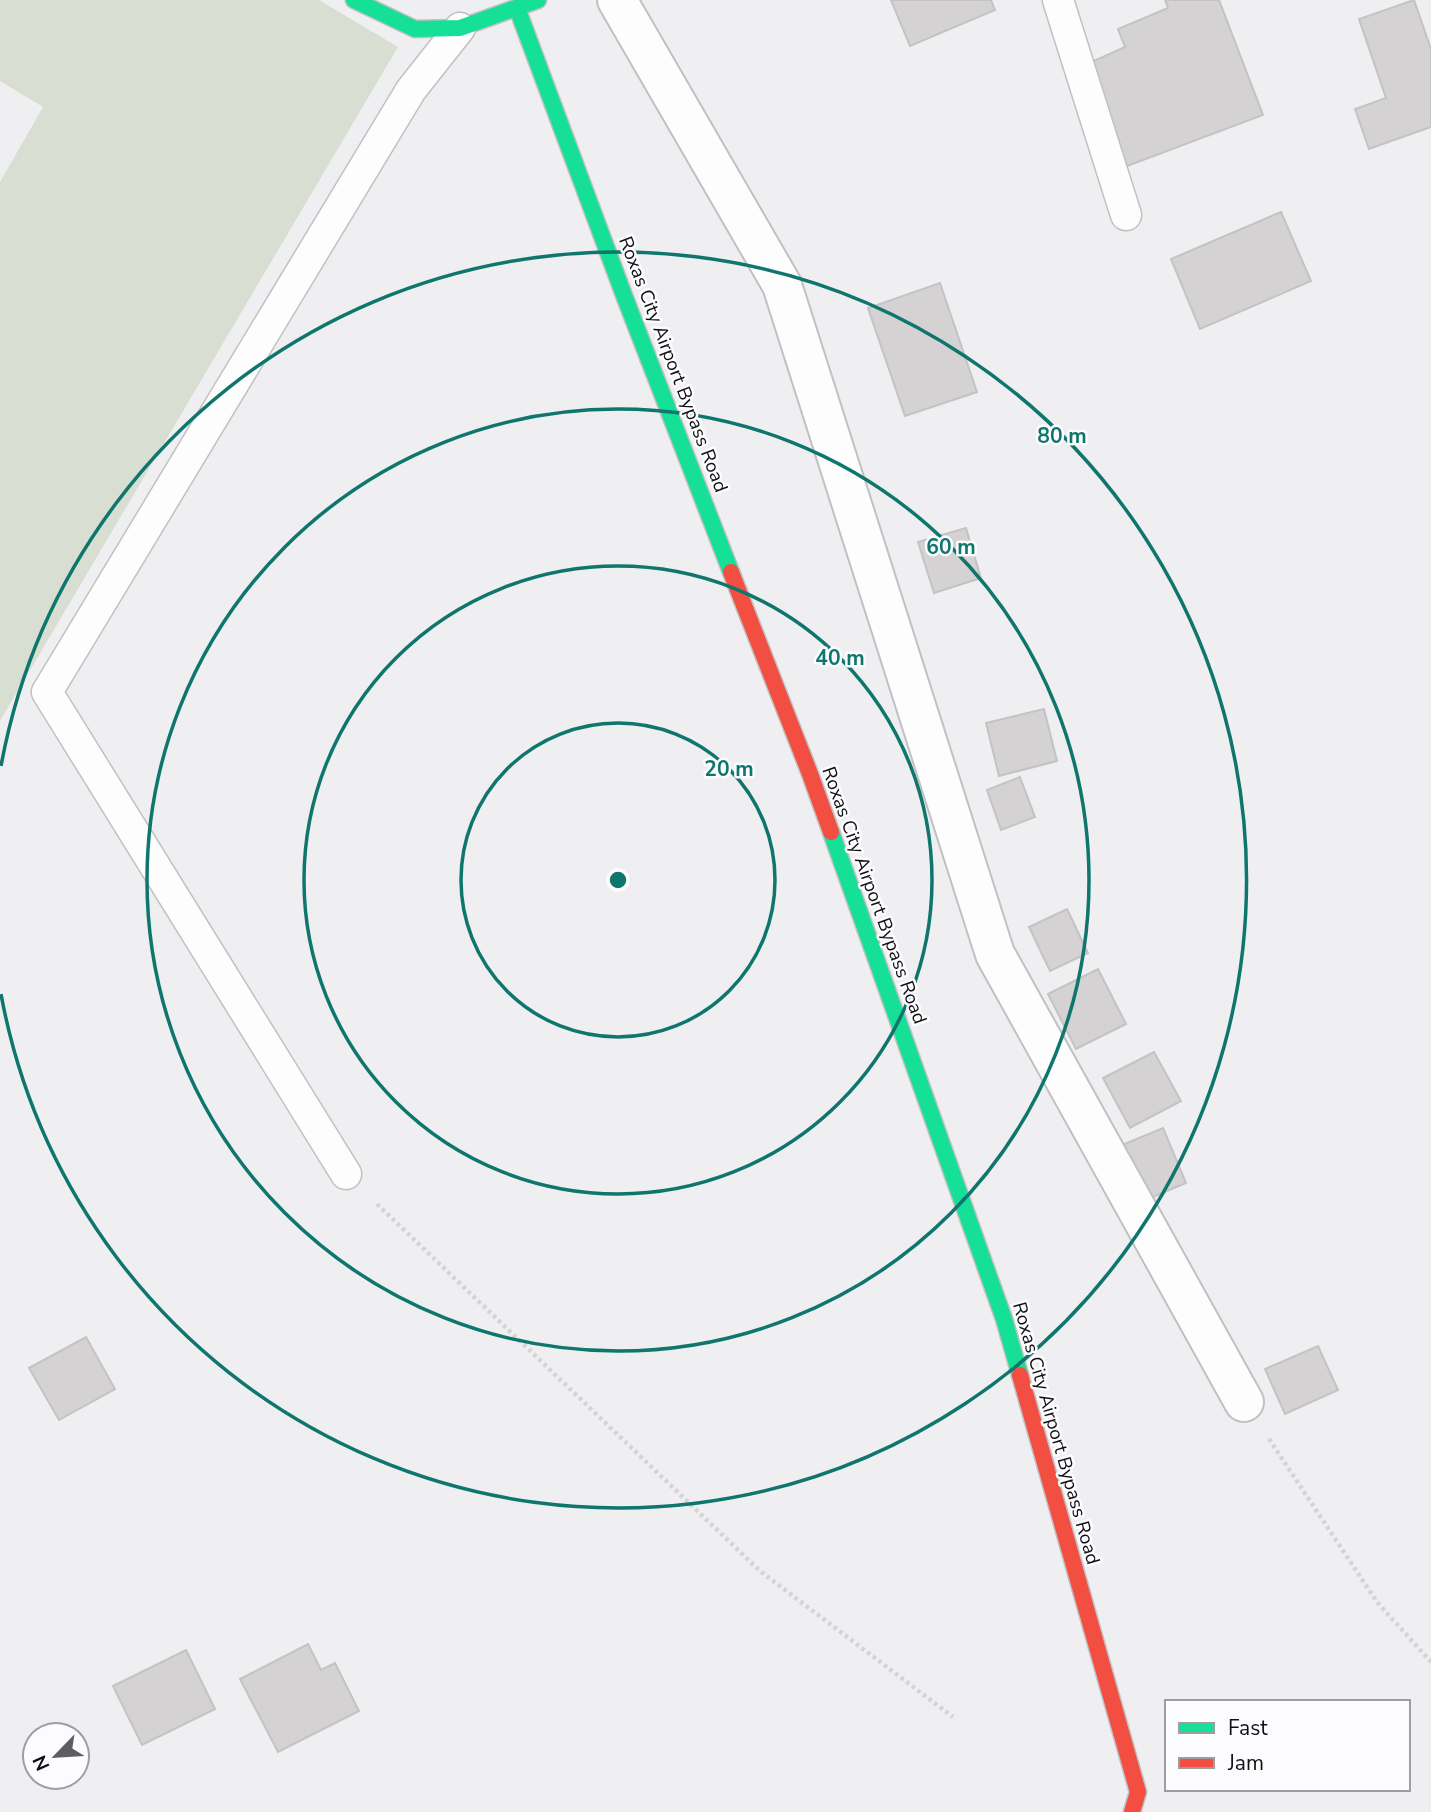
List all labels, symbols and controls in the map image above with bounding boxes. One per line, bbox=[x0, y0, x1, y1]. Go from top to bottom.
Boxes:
street label: Roxas City Airport Bypass Road bbox=[612, 233, 734, 496]
text: 80 m bbox=[1037, 422, 1087, 450]
text: 60 m bbox=[926, 533, 976, 561]
text: 40 m bbox=[815, 644, 865, 672]
text: 20 m bbox=[704, 755, 754, 783]
street label: Roxas City Airport Bypass Road bbox=[815, 763, 933, 1028]
centre of rings bbox=[606, 868, 630, 892]
street label: Roxas City Airport Bypass Road bbox=[1006, 1299, 1106, 1568]
legend bbox=[1165, 1700, 1410, 1791]
text: Fast bbox=[1228, 1714, 1268, 1742]
north arrow bbox=[21, 1721, 91, 1791]
text: Jam bbox=[1227, 1749, 1264, 1777]
text: N bbox=[27, 1751, 56, 1775]

